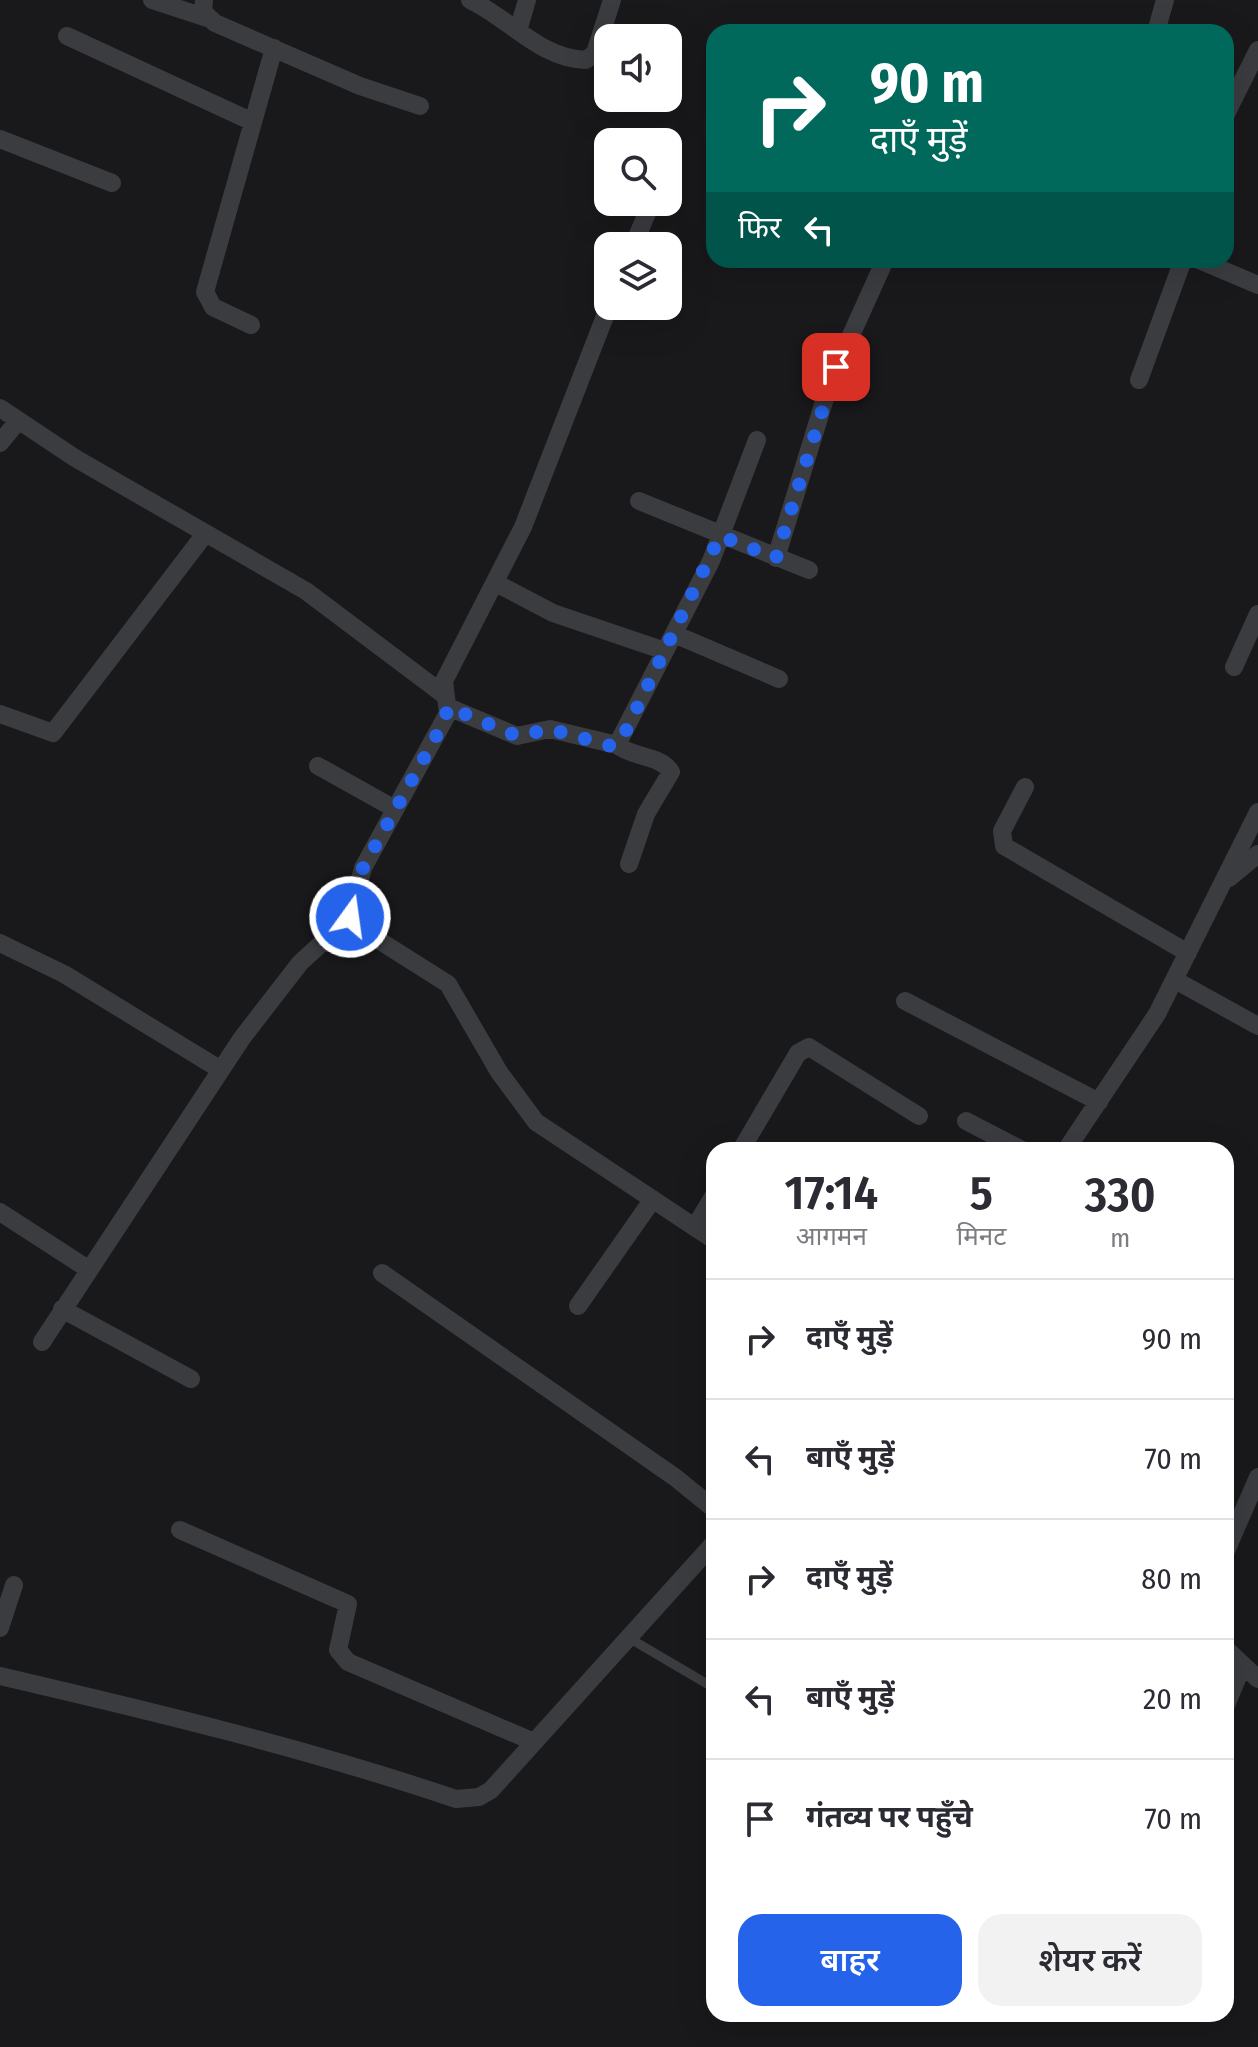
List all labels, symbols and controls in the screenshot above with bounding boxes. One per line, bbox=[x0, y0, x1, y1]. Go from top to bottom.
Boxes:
map controls bbox=[594, 24, 682, 320]
button: sound bbox=[594, 24, 682, 112]
text: 90 m bbox=[870, 50, 984, 117]
icon: right bbox=[738, 56, 842, 160]
text: दाएँ मुड़ें bbox=[870, 118, 968, 162]
button: search bbox=[594, 128, 682, 216]
icon: left bbox=[797, 208, 841, 252]
text: फिर bbox=[738, 210, 781, 246]
button: layers bbox=[594, 232, 682, 320]
pin bbox=[802, 333, 870, 401]
icon: arrive bbox=[814, 345, 858, 389]
position arrow bbox=[308, 875, 392, 959]
text: 17:14 bbox=[784, 1164, 878, 1222]
text: 5 bbox=[970, 1164, 993, 1222]
text: 330 bbox=[1085, 1166, 1156, 1224]
text: आगमन bbox=[796, 1221, 867, 1252]
text: मिनट bbox=[957, 1221, 1006, 1252]
text: m bbox=[1110, 1223, 1130, 1254]
icon: right bbox=[738, 1317, 782, 1361]
text: दाएँ मुड़ें bbox=[806, 1319, 893, 1355]
text: 90 m bbox=[1142, 1321, 1202, 1357]
icon: left bbox=[738, 1437, 782, 1481]
text: बाएँ मुड़ें bbox=[806, 1439, 895, 1475]
text: 70 m bbox=[1144, 1441, 1202, 1477]
icon: right bbox=[738, 1557, 782, 1601]
text: दाएँ मुड़ें bbox=[806, 1559, 893, 1595]
text: 80 m bbox=[1141, 1561, 1202, 1597]
icon: left bbox=[738, 1677, 782, 1721]
text: बाएँ मुड़ें bbox=[806, 1679, 895, 1715]
text: 20 m bbox=[1143, 1681, 1202, 1717]
icon: arrive bbox=[738, 1797, 782, 1841]
text: गंतव्य पर पहुँचे bbox=[806, 1799, 973, 1835]
text: 70 m bbox=[1144, 1801, 1202, 1837]
button: बाहर bbox=[738, 1914, 962, 2006]
button: शेयर करें bbox=[978, 1914, 1202, 2006]

